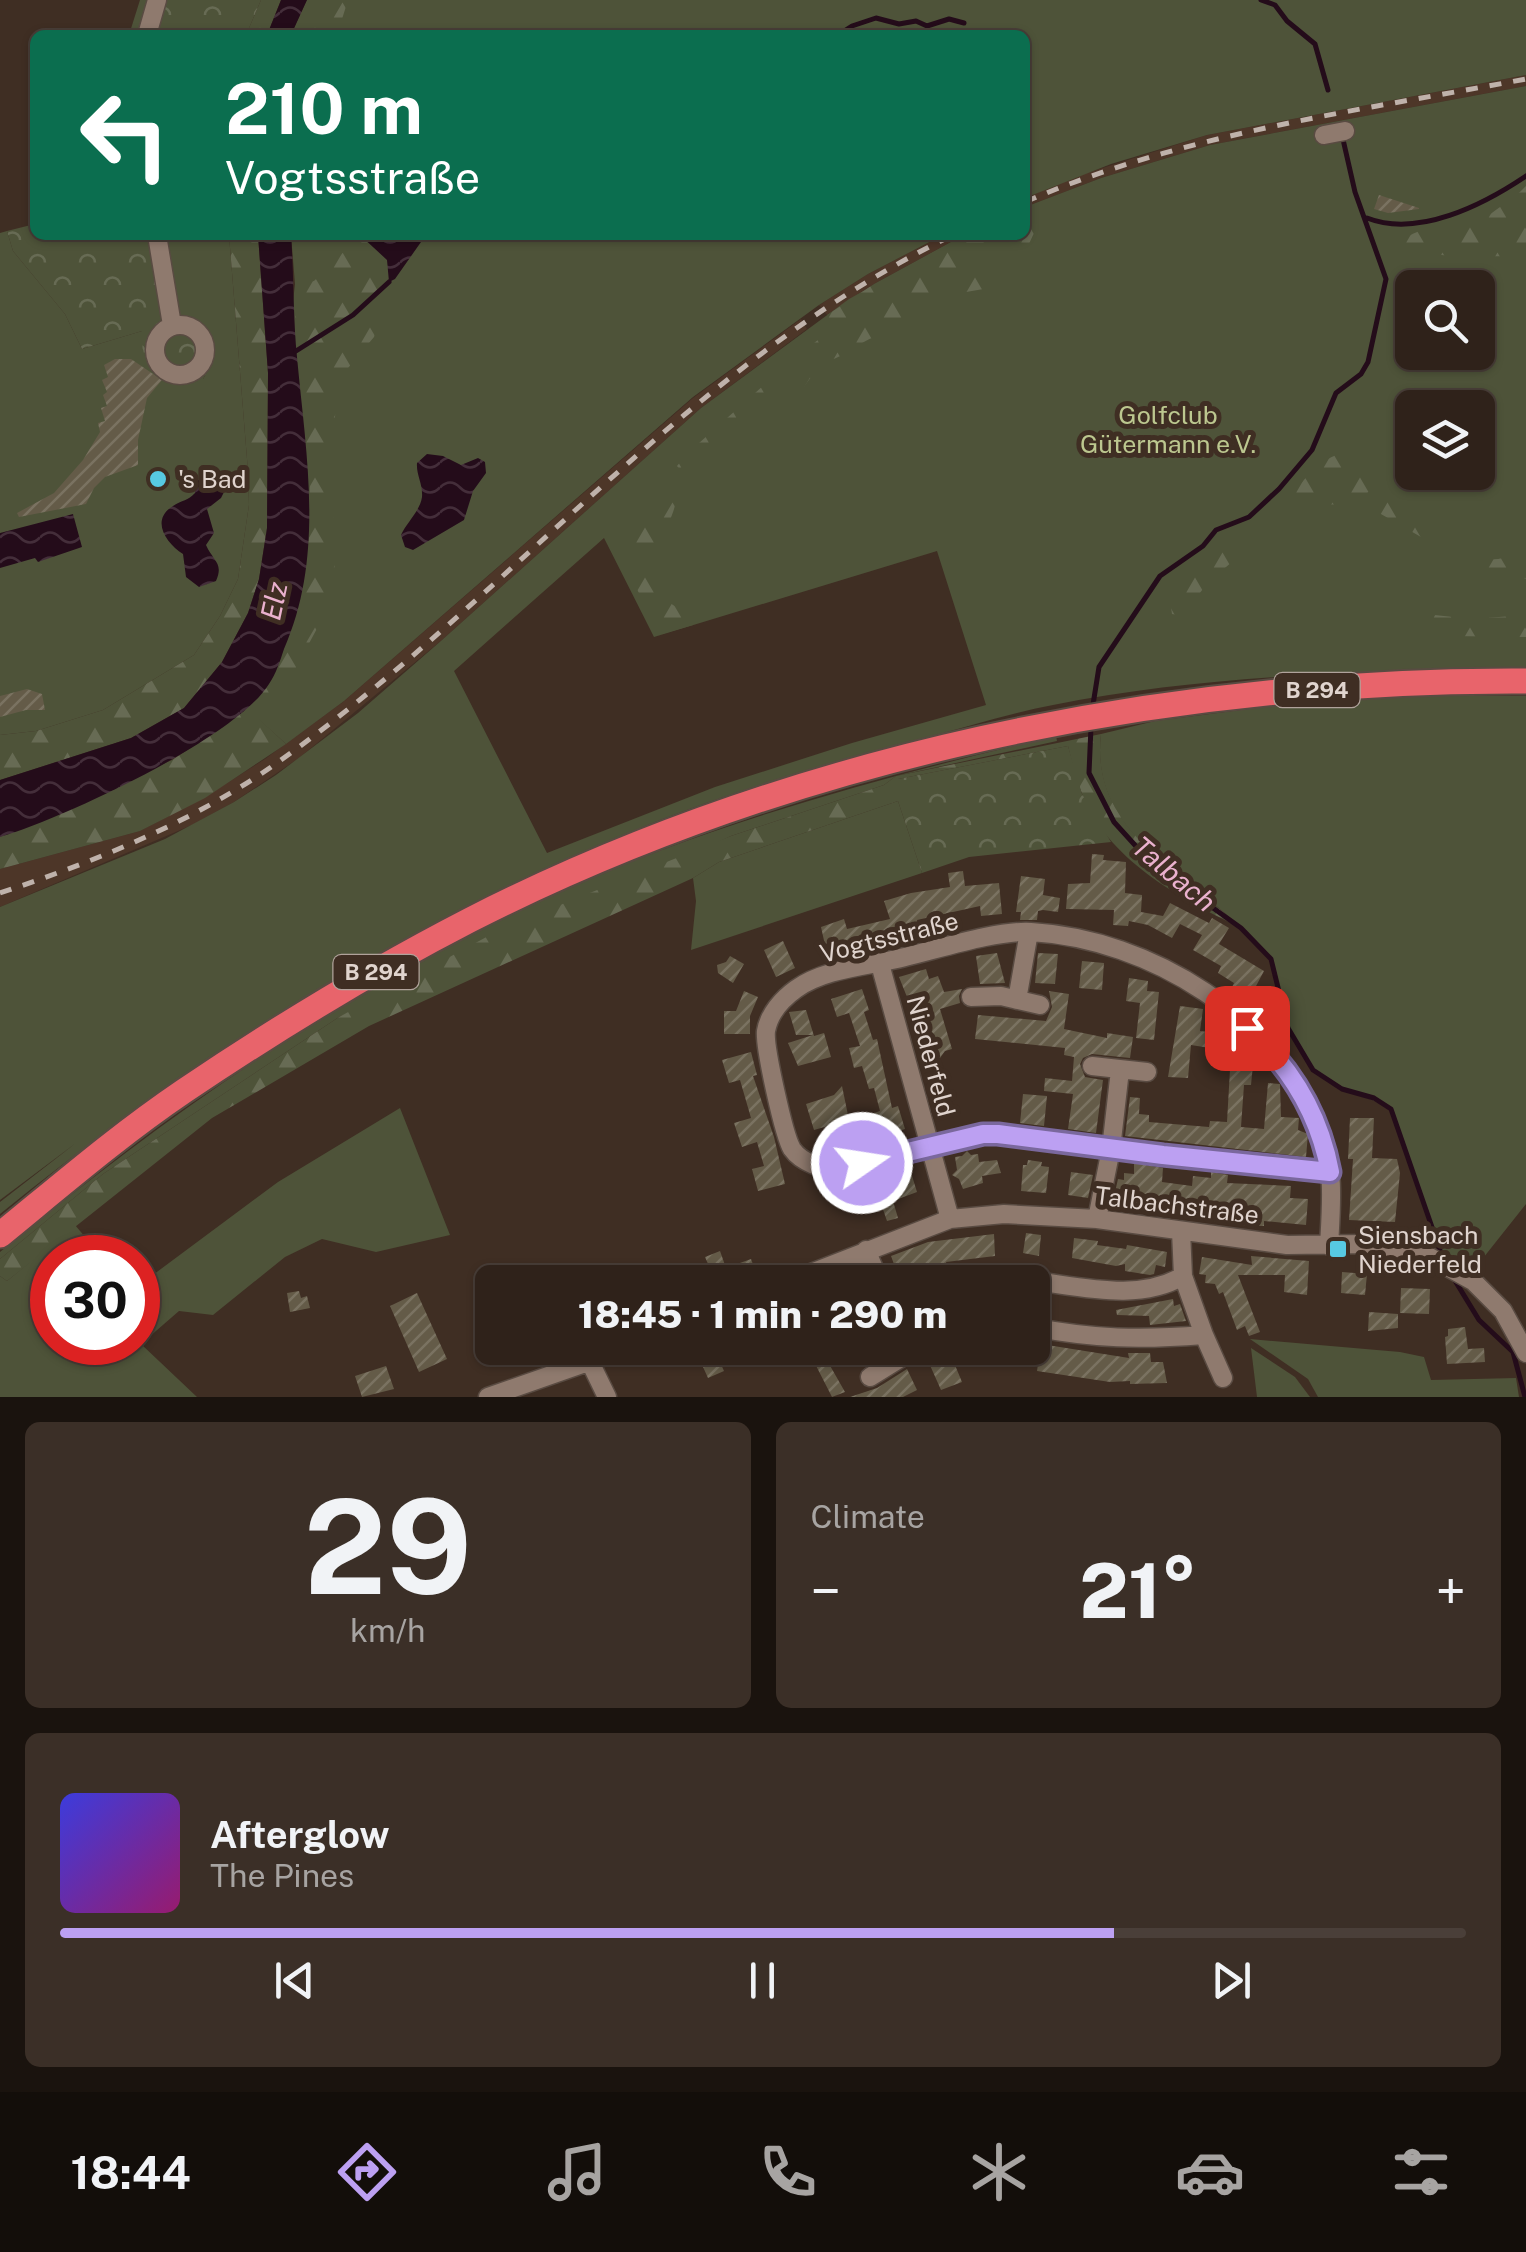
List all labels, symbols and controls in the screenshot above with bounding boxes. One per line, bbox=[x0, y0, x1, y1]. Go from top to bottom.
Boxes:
text: 210 m bbox=[225, 67, 423, 150]
icon: left bbox=[60, 70, 190, 200]
text: Vogtsstraße bbox=[225, 151, 480, 204]
map controls bbox=[1395, 270, 1495, 490]
button: search bbox=[1395, 270, 1495, 370]
button: layers bbox=[1395, 390, 1495, 490]
park label: Golfclub Gütermann e.V. bbox=[1080, 400, 1256, 459]
place label: 's Bad bbox=[178, 464, 246, 494]
marker: 's Bad bbox=[147, 468, 169, 490]
water label: Elz bbox=[253, 579, 294, 623]
road number: B 294 bbox=[1274, 673, 1360, 707]
water label: Talbach bbox=[1126, 829, 1223, 918]
street label: Vogtsstraße bbox=[817, 905, 961, 969]
road number: B 294 bbox=[334, 955, 418, 989]
pin bbox=[1205, 986, 1290, 1071]
street label: Niederfeld bbox=[900, 992, 962, 1120]
icon: arrive bbox=[1220, 1001, 1275, 1056]
position arrow bbox=[810, 1111, 914, 1215]
street label: Talbachstraße bbox=[1093, 1180, 1261, 1230]
place label: Siensbach Niederfeld bbox=[1358, 1220, 1482, 1279]
speed limit sign: 30 bbox=[30, 1235, 160, 1365]
marker: Siensbach Niederfeld bbox=[1327, 1238, 1349, 1260]
text: 18:45 · 1 min · 290 m bbox=[578, 1292, 947, 1337]
text: 29 bbox=[304, 1471, 472, 1623]
text: Climate bbox=[811, 1498, 925, 1535]
text: 21° bbox=[1079, 1547, 1197, 1635]
text: − bbox=[811, 1559, 841, 1623]
text: + bbox=[1436, 1559, 1466, 1623]
text: km/h bbox=[350, 1612, 425, 1649]
text: Afterglow bbox=[210, 1812, 390, 1857]
text: The Pines bbox=[210, 1857, 354, 1894]
icon: previous bbox=[267, 1953, 322, 2008]
icon: pause bbox=[735, 1953, 790, 2008]
icon: next bbox=[1204, 1953, 1259, 2008]
icon: directions bbox=[332, 2137, 402, 2207]
icon: music bbox=[542, 2137, 612, 2207]
icon: phone bbox=[753, 2137, 823, 2207]
icon: climate bbox=[964, 2137, 1034, 2207]
icon: car bbox=[1175, 2137, 1245, 2207]
icon: filters bbox=[1386, 2137, 1456, 2207]
text: 18:44 bbox=[70, 2146, 191, 2199]

